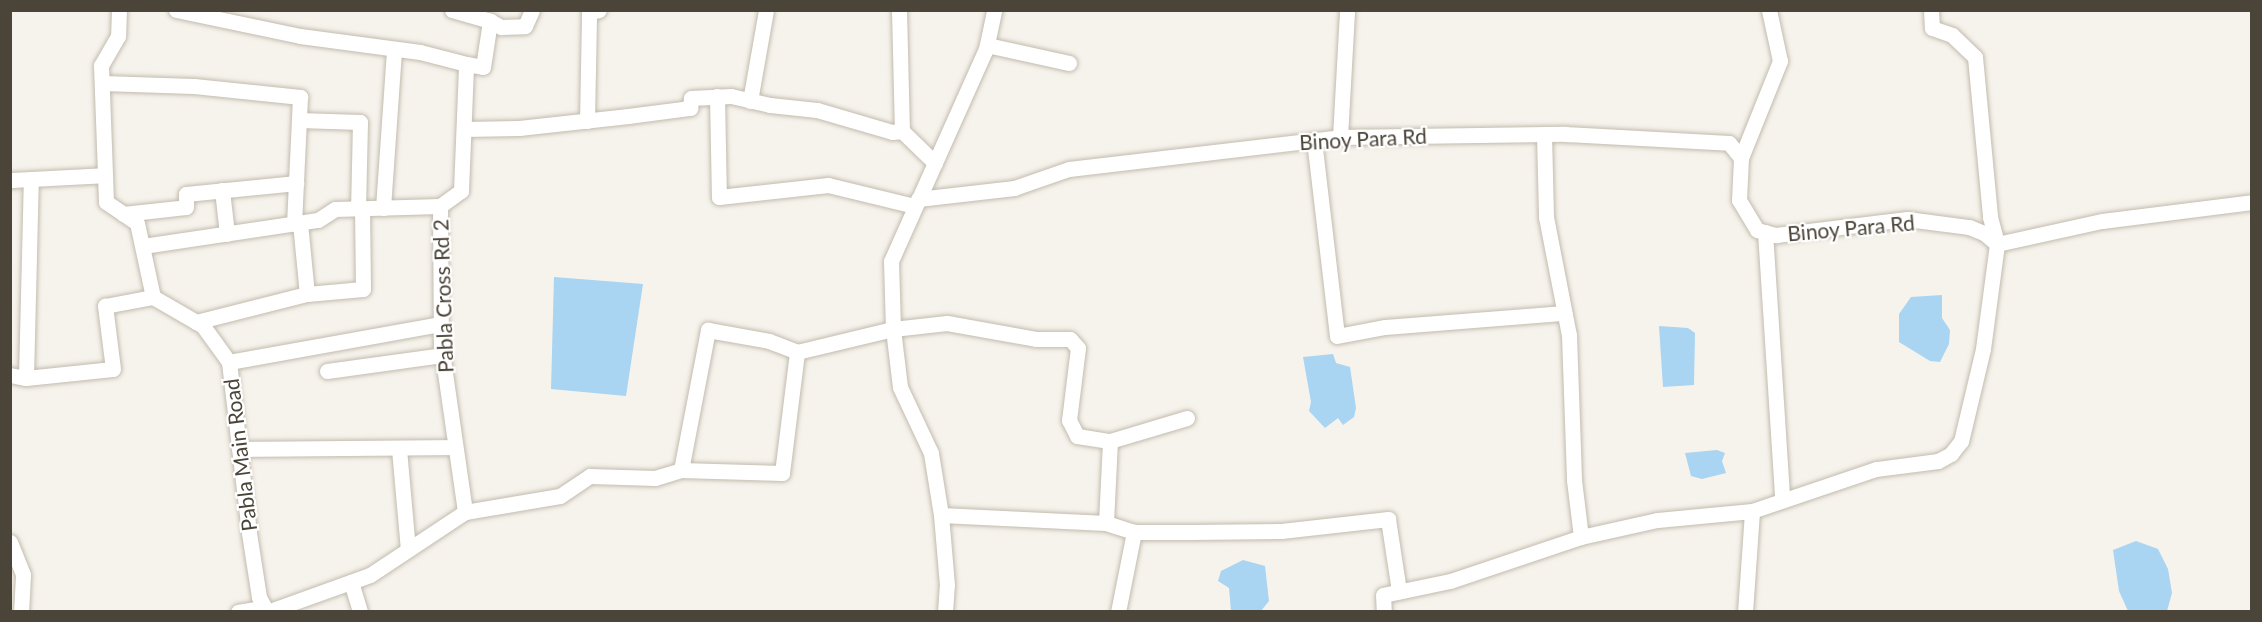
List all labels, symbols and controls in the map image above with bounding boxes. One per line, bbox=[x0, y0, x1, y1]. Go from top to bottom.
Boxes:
street label: Binoy Para Rd bbox=[1298, 123, 1428, 155]
street label: Binoy Para Rd bbox=[1786, 210, 1916, 246]
street label: Pabla Cross Rd 2 bbox=[428, 219, 458, 373]
street label: Pabla Main Road bbox=[218, 377, 262, 533]

